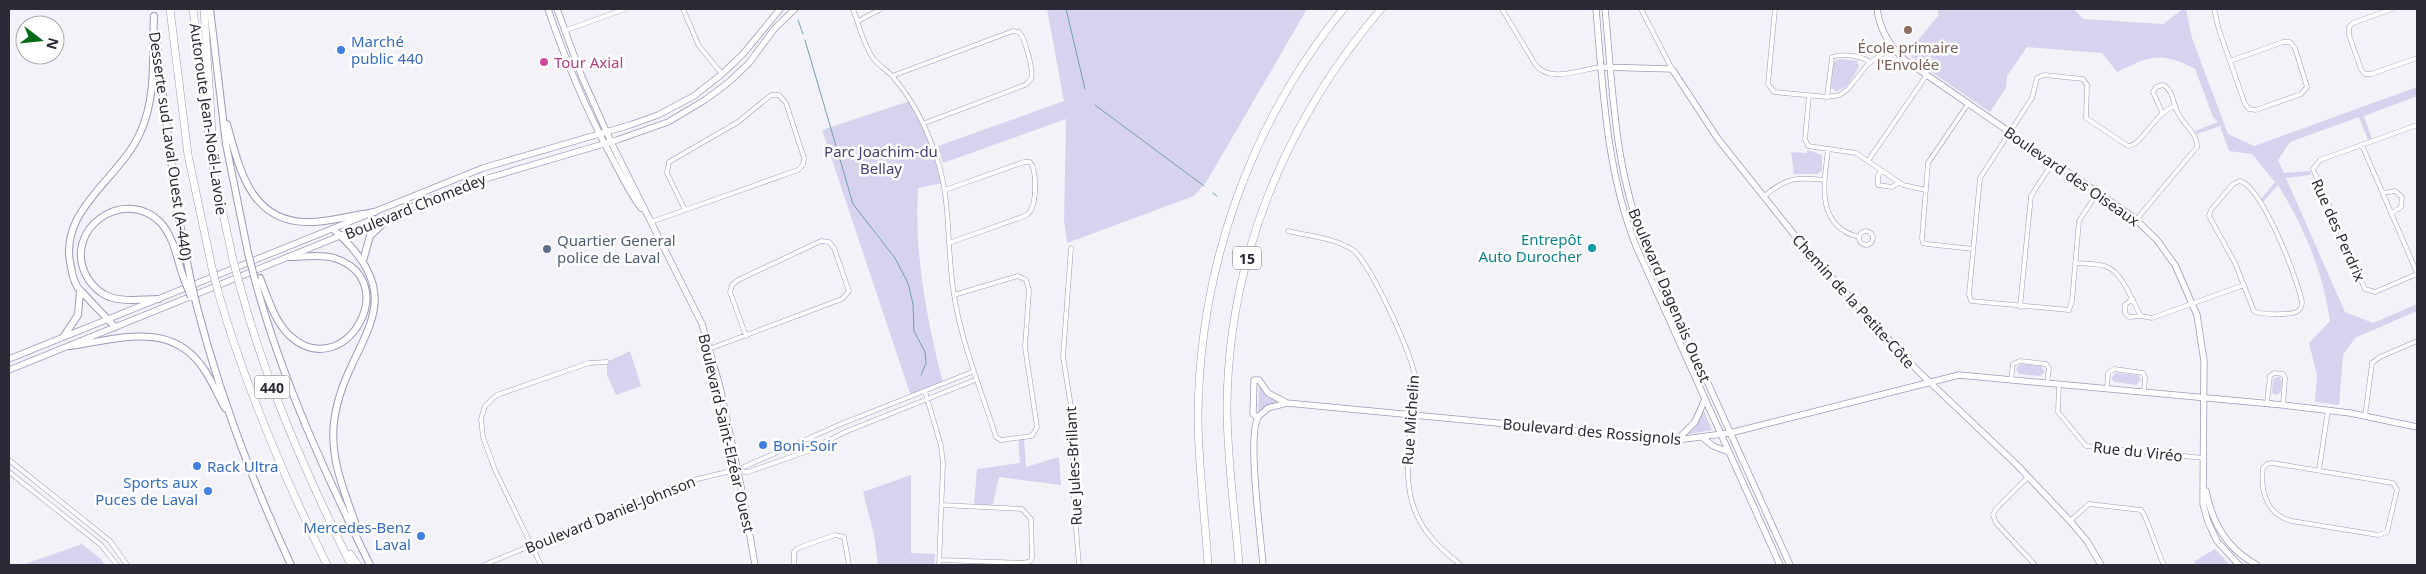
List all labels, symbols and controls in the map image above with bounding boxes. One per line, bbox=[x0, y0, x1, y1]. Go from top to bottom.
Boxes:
north arrow bbox=[15, 15, 65, 65]
street label: Autoroute Jean-Noël-Lavoie bbox=[186, 22, 232, 216]
marker: École primaire l'Envolée bbox=[1902, 24, 1914, 36]
street label: Desserte sud Laval Ouest (A-440) bbox=[145, 30, 197, 262]
place label: Marché public 440 bbox=[351, 31, 423, 68]
text: N bbox=[42, 36, 64, 52]
place label: École primaire l'Envolée bbox=[1858, 37, 1958, 74]
marker: Marché public 440 bbox=[335, 44, 347, 56]
place label: Tour Axial bbox=[554, 52, 623, 72]
marker: Tour Axial bbox=[538, 56, 550, 68]
street label: Boulevard des Oiseaux bbox=[2000, 122, 2144, 230]
park label: Parc Joachim-du Bellay bbox=[824, 141, 938, 178]
street label: Boulevard Chomedey bbox=[341, 168, 489, 243]
street label: Rue des Perdrix bbox=[2307, 176, 2371, 285]
street label: Boulevard Dagenais Ouest bbox=[1624, 205, 1716, 385]
place label: Entrepôt Auto Durocher bbox=[1478, 229, 1583, 266]
place label: Quartier General police de Laval bbox=[557, 230, 676, 267]
street label: Chemin de la Petite-Côte bbox=[1788, 230, 1920, 372]
marker: Entrepôt Auto Durocher bbox=[1586, 242, 1598, 254]
marker: Quartier General police de Laval bbox=[541, 243, 553, 255]
road number: 15 bbox=[1233, 247, 1261, 270]
street label: Boulevard Saint-Elzéar Ouest bbox=[694, 332, 760, 535]
street label: Rue Michelin bbox=[1397, 374, 1423, 466]
road number: 440 bbox=[254, 376, 290, 398]
street label: Rue Jules-Brillant bbox=[1060, 405, 1086, 526]
street label: Boulevard des Rossignols bbox=[1502, 413, 1682, 449]
place label: Boni-Soir bbox=[773, 435, 837, 455]
street label: Rue du Viréo bbox=[2092, 436, 2184, 466]
marker: Boni-Soir bbox=[757, 439, 769, 451]
place label: Rack Ultra bbox=[207, 456, 278, 476]
marker: Rack Ultra bbox=[191, 460, 203, 472]
street label: Boulevard Daniel-Johnson bbox=[522, 471, 698, 557]
place label: Sports aux Puces de Laval bbox=[95, 472, 198, 509]
marker: Sports aux Puces de Laval bbox=[202, 485, 214, 497]
place label: Mercedes-Benz Laval bbox=[303, 517, 411, 554]
marker: Mercedes-Benz Laval bbox=[415, 530, 427, 542]

